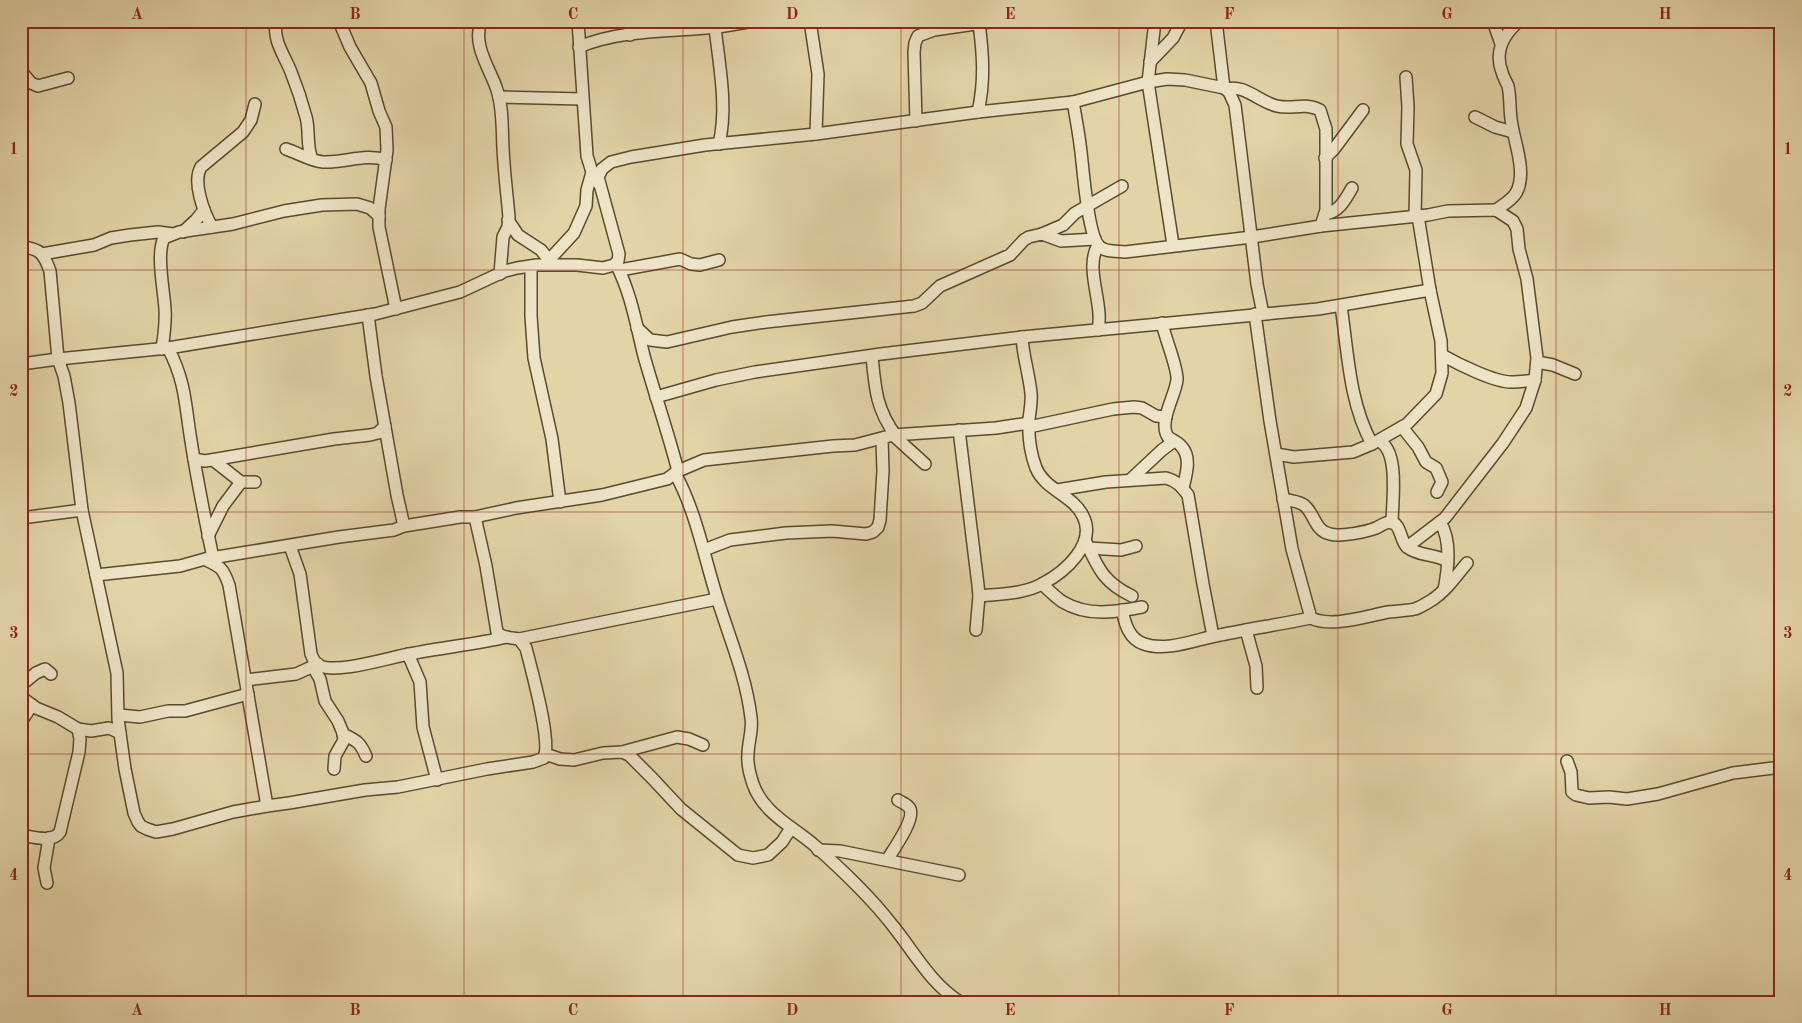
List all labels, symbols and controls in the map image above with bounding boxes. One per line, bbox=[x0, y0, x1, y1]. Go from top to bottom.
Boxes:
text: A bbox=[131, 7, 143, 23]
text: B bbox=[349, 7, 361, 23]
text: C bbox=[568, 7, 578, 23]
text: D bbox=[786, 7, 798, 23]
text: E bbox=[1004, 7, 1016, 23]
text: F bbox=[1224, 7, 1235, 23]
text: G bbox=[1441, 7, 1453, 23]
text: H bbox=[1658, 7, 1672, 23]
text: 1 bbox=[9, 142, 19, 158]
text: 1 bbox=[1783, 142, 1793, 158]
text: 2 bbox=[9, 384, 19, 400]
text: 2 bbox=[1783, 384, 1793, 400]
text: 3 bbox=[9, 626, 19, 642]
text: 3 bbox=[1783, 626, 1793, 642]
text: 4 bbox=[9, 868, 19, 884]
text: 4 bbox=[1783, 868, 1793, 884]
text: A bbox=[131, 1003, 143, 1019]
text: B bbox=[349, 1003, 361, 1019]
text: C bbox=[568, 1003, 578, 1019]
text: D bbox=[786, 1003, 798, 1019]
text: E bbox=[1004, 1003, 1016, 1019]
text: F bbox=[1224, 1003, 1235, 1019]
text: G bbox=[1441, 1003, 1453, 1019]
text: H bbox=[1658, 1003, 1672, 1019]

